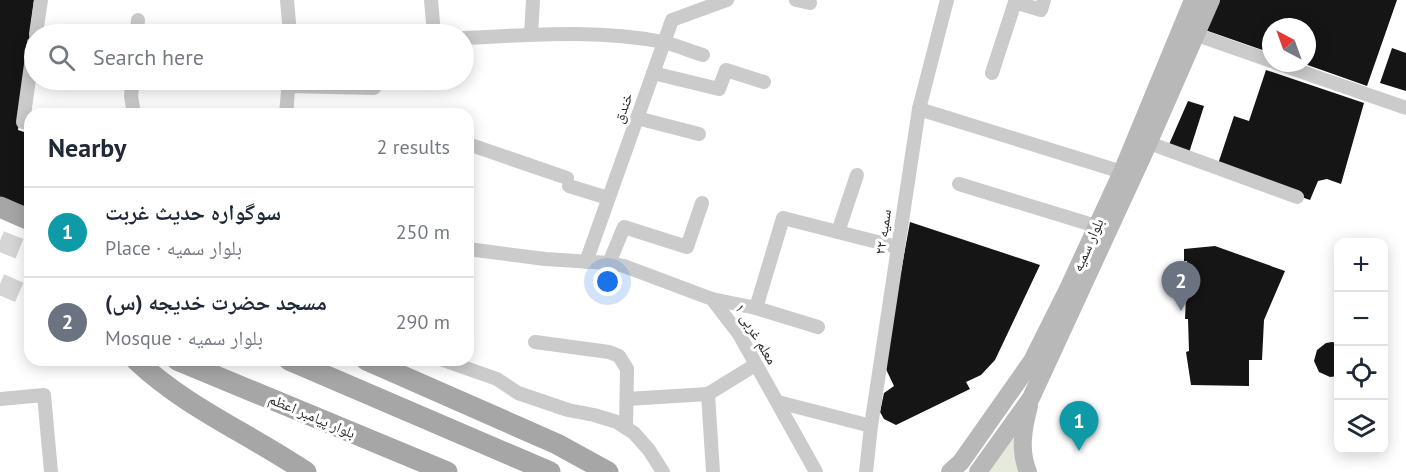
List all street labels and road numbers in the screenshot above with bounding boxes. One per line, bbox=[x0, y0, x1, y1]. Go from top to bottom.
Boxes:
street label: خندق bbox=[608, 90, 638, 126]
street label: سمیه ۲۲ bbox=[870, 208, 895, 256]
street label: بلوار سمیه bbox=[1067, 215, 1108, 274]
street label: معلم غربی ۱ bbox=[730, 300, 782, 368]
street label: بلوار پیامبر اعظم bbox=[266, 389, 358, 443]

